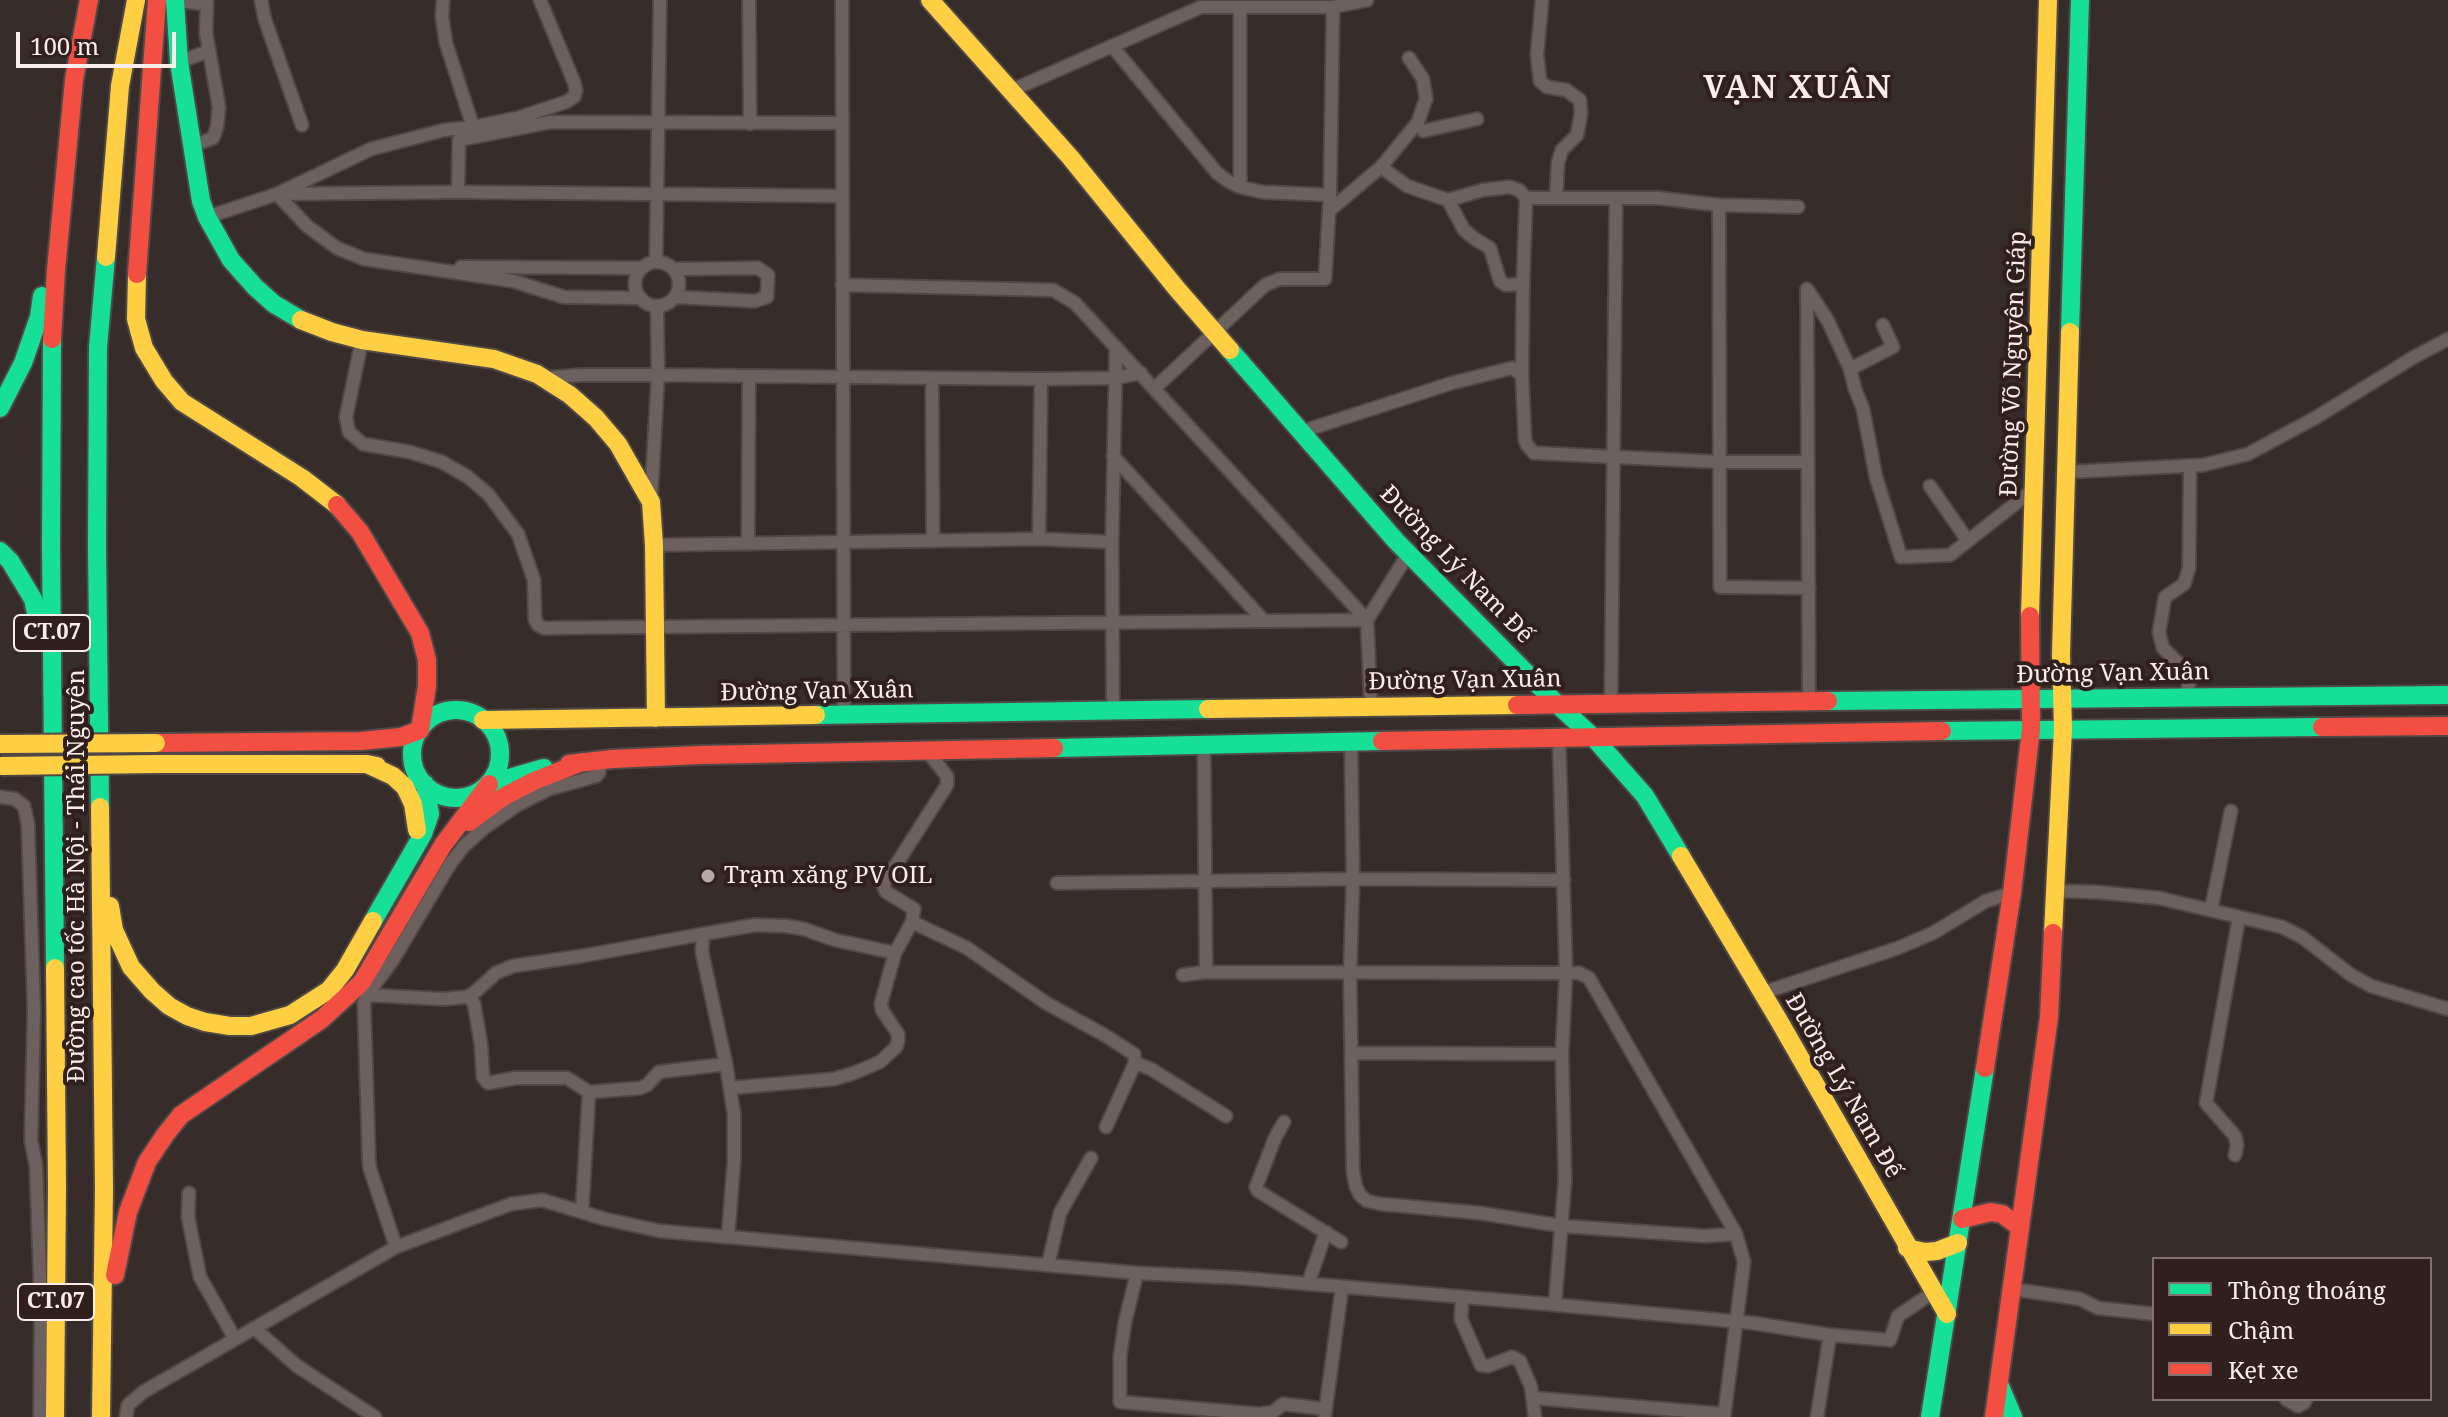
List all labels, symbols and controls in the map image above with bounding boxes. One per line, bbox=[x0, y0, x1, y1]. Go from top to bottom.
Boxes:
scale bar bbox=[20, 16, 180, 66]
text: 100 m bbox=[30, 29, 99, 62]
district label: VẠN XUÂN bbox=[1703, 70, 1893, 108]
street label: Đường Võ Nguyên Giáp bbox=[1995, 231, 2033, 497]
street label: Đường Lý Nam Đế bbox=[1373, 480, 1539, 650]
road number: CT.07 bbox=[14, 615, 90, 651]
street label: Đường Vạn Xuân bbox=[2016, 658, 2210, 690]
street label: Đường Vạn Xuân bbox=[1368, 665, 1562, 697]
street label: Đường cao tốc Hà Nội - Thái Nguyên bbox=[63, 669, 91, 1083]
street label: Đường Vạn Xuân bbox=[720, 676, 914, 708]
place label: Trạm xăng PV OIL bbox=[724, 862, 932, 890]
marker: Trạm xăng PV OIL bbox=[699, 867, 717, 885]
street label: Đường Lý Nam Đế bbox=[1778, 989, 1908, 1183]
legend bbox=[2152, 1257, 2432, 1401]
text: Thông thoáng bbox=[2228, 1273, 2386, 1306]
road number: CT.07 bbox=[18, 1284, 94, 1320]
text: Chậm bbox=[2228, 1313, 2294, 1346]
text: Kẹt xe bbox=[2228, 1353, 2299, 1386]

